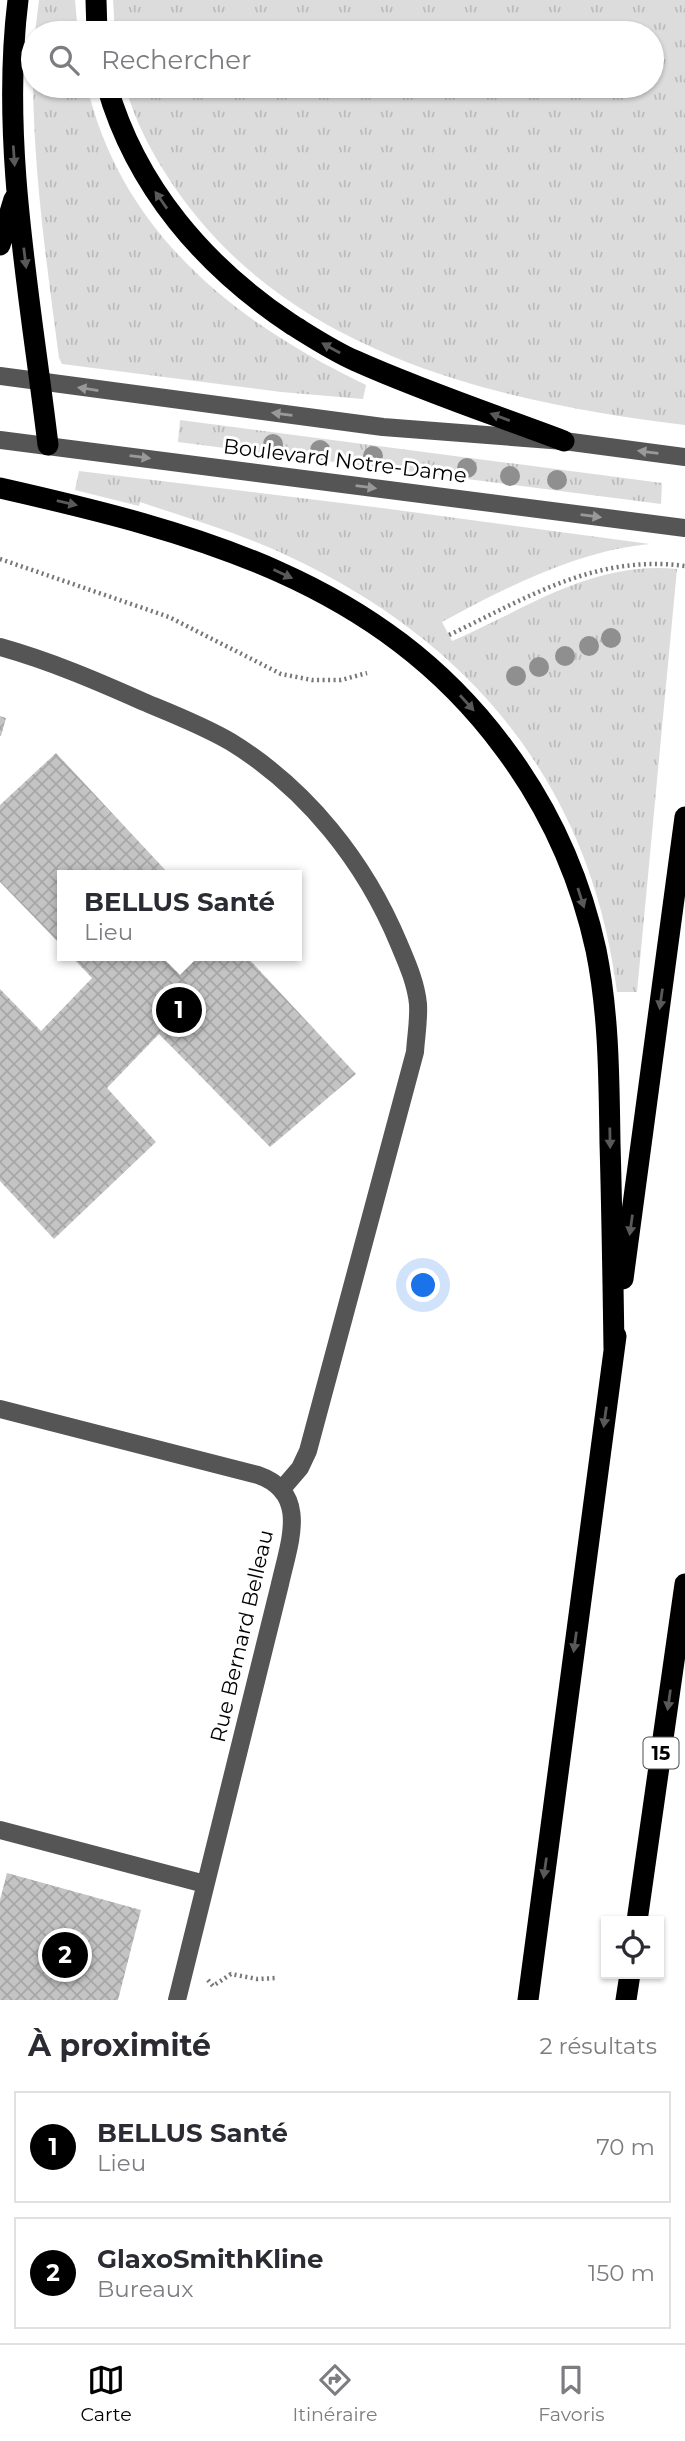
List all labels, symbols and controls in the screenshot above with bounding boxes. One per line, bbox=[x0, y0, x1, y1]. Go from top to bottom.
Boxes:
search box bbox=[21, 21, 664, 98]
icon: search bbox=[45, 41, 83, 79]
text: Rechercher bbox=[101, 44, 251, 76]
one-way arrow bbox=[9, 145, 20, 167]
one-way arrow bbox=[154, 191, 168, 209]
one-way arrow bbox=[20, 247, 31, 269]
one-way arrow bbox=[322, 342, 341, 354]
one-way arrow bbox=[77, 383, 99, 394]
one-way arrow bbox=[271, 409, 293, 420]
one-way arrow bbox=[490, 411, 511, 422]
street label: Boulevard Notre-Dame bbox=[222, 433, 468, 488]
one-way arrow bbox=[637, 446, 659, 457]
one-way arrow bbox=[129, 452, 151, 463]
one-way arrow bbox=[355, 481, 377, 492]
one-way arrow bbox=[56, 498, 78, 509]
one-way arrow bbox=[581, 510, 603, 521]
one-way arrow bbox=[272, 568, 293, 579]
one-way arrow bbox=[459, 694, 475, 712]
popup bbox=[57, 870, 302, 961]
text: BELLUS Santé bbox=[84, 886, 275, 918]
one-way arrow bbox=[576, 887, 587, 908]
text: Lieu bbox=[84, 918, 133, 946]
pin: 1 bbox=[156, 984, 202, 1036]
one-way arrow bbox=[655, 988, 666, 1010]
one-way arrow bbox=[605, 1127, 616, 1149]
one-way arrow bbox=[625, 1214, 636, 1236]
your location bbox=[406, 1268, 440, 1302]
one-way arrow bbox=[600, 1406, 611, 1428]
street label: Rue Bernard Belleau bbox=[205, 1527, 278, 1745]
one-way arrow bbox=[570, 1631, 581, 1653]
one-way arrow bbox=[663, 1689, 674, 1711]
road number: 15 bbox=[644, 1737, 678, 1768]
one-way arrow bbox=[540, 1857, 551, 1879]
map controls bbox=[601, 1916, 664, 1979]
button: locate bbox=[601, 1916, 664, 1979]
pin: 2 bbox=[42, 1929, 88, 1981]
text: À proximité bbox=[28, 2027, 211, 2064]
text: 2 résultats bbox=[539, 2032, 657, 2060]
text: BELLUS Santé bbox=[97, 2117, 288, 2149]
text: 1 bbox=[48, 2133, 58, 2161]
text: 70 m bbox=[596, 2133, 655, 2161]
text: Lieu bbox=[97, 2149, 146, 2177]
text: GlaxoSmithKline bbox=[97, 2243, 323, 2275]
text: 2 bbox=[46, 2259, 60, 2287]
text: 150 m bbox=[588, 2259, 655, 2287]
text: Bureaux bbox=[97, 2275, 194, 2303]
tab: Carte bbox=[80, 2361, 132, 2426]
tab: Itinéraire bbox=[292, 2361, 377, 2426]
tab: Favoris bbox=[538, 2361, 605, 2426]

